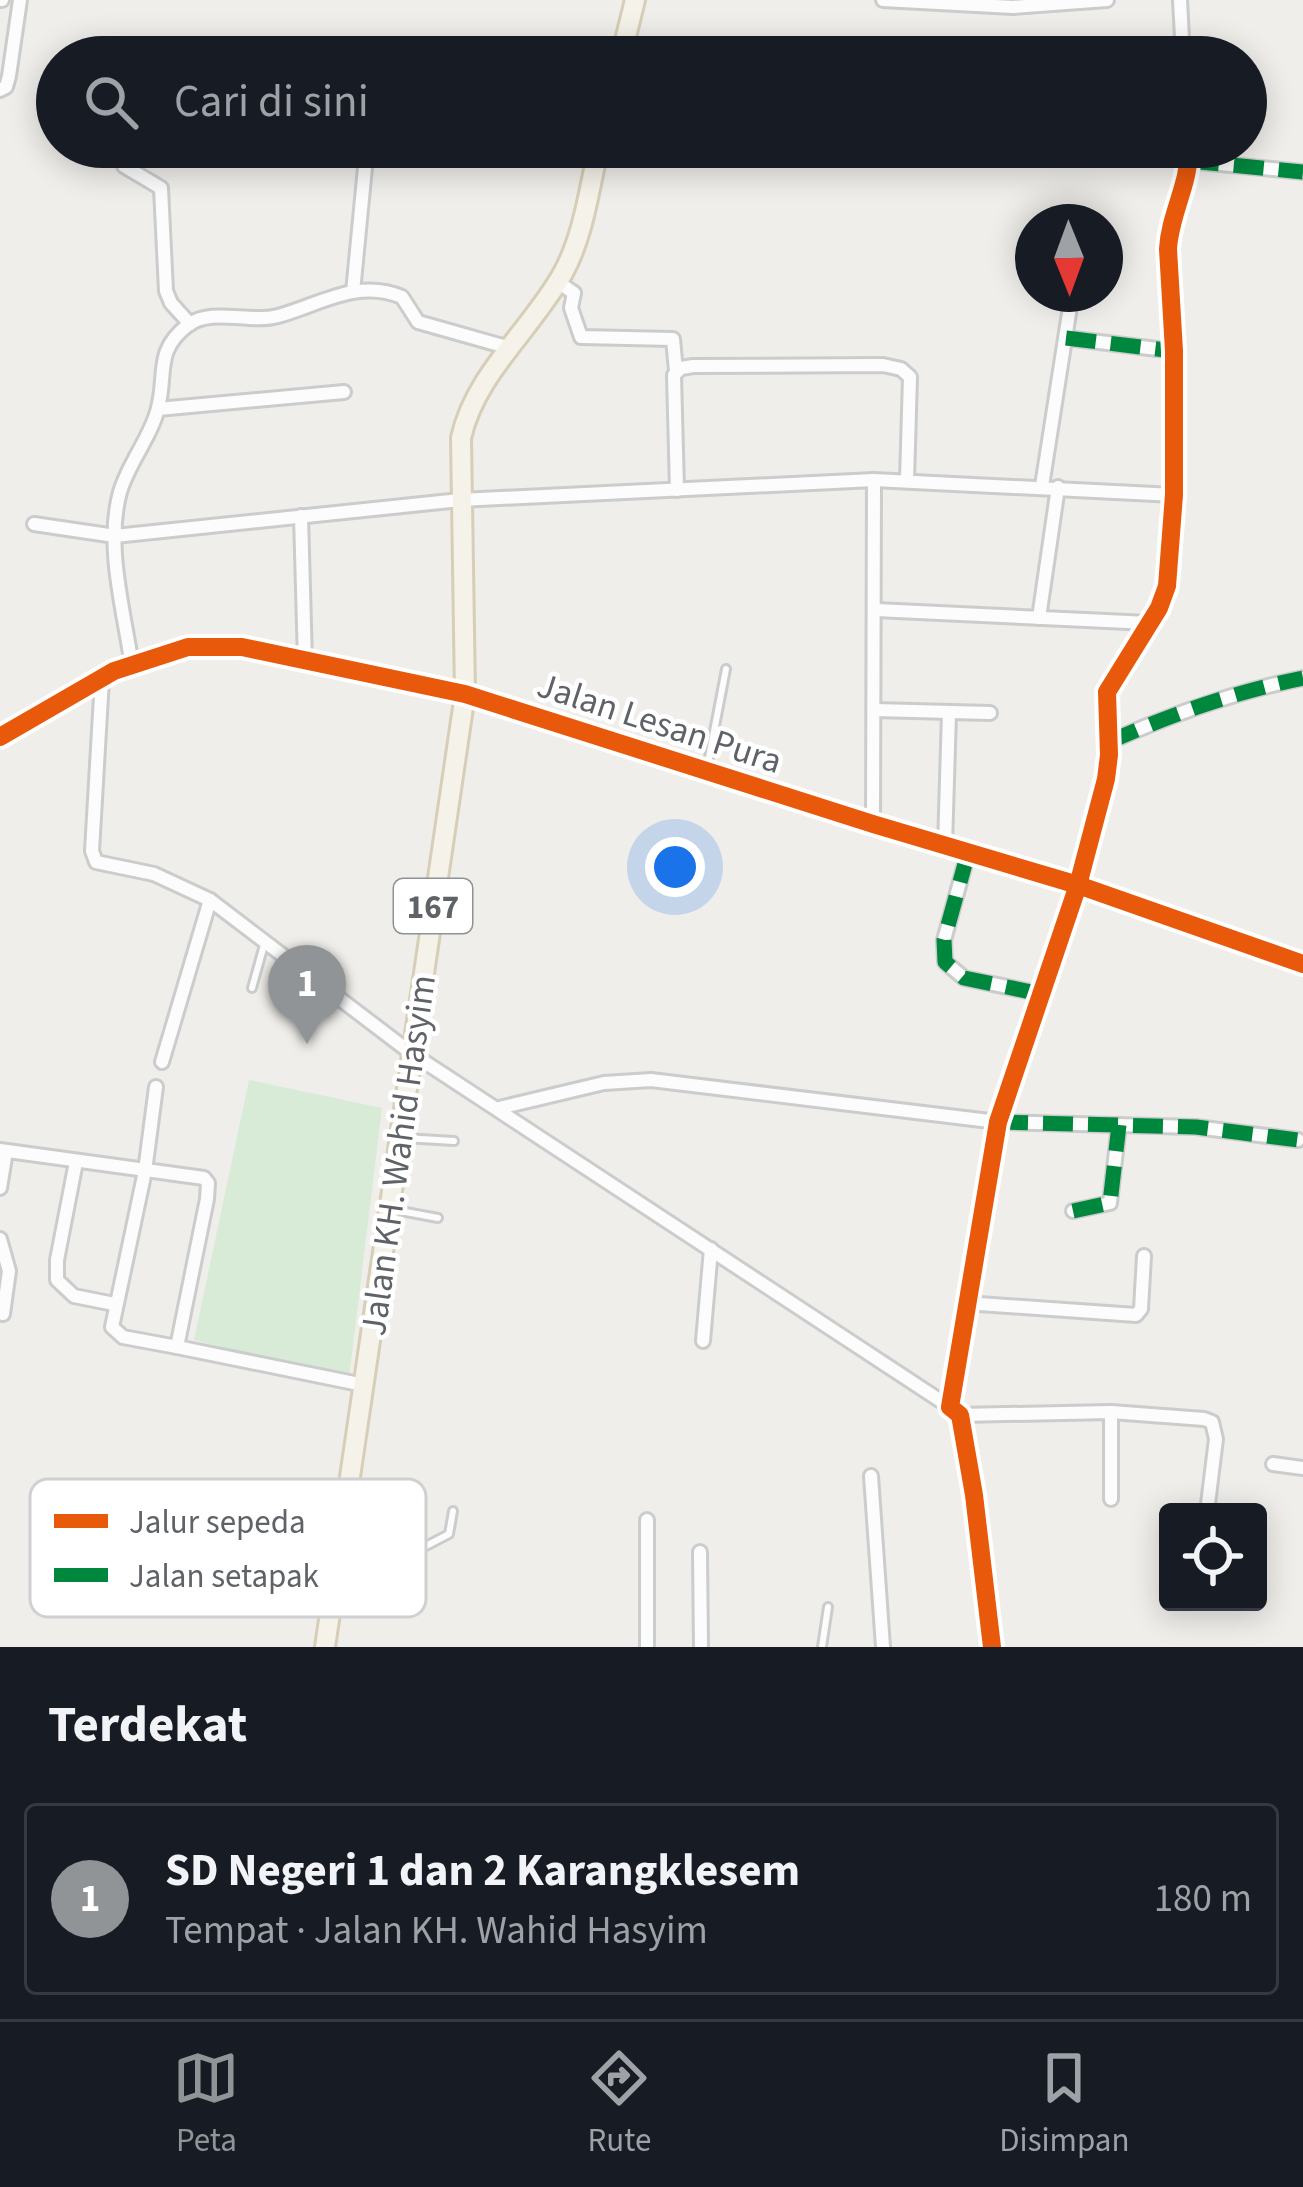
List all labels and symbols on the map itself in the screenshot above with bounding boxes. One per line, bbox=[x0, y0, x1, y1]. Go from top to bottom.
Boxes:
north arrow bbox=[1015, 204, 1123, 312]
street label: Jalan Lesan Pura bbox=[531, 660, 788, 787]
your location bbox=[645, 837, 705, 897]
road number: 167 bbox=[394, 879, 472, 933]
pin: 1 bbox=[268, 945, 346, 1044]
street label: Jalan KH. Wahid Hasyim bbox=[348, 972, 449, 1339]
legend bbox=[30, 1479, 426, 1617]
text: Jalur sepeda bbox=[129, 1499, 306, 1546]
text: Jalan setapak bbox=[129, 1553, 320, 1600]

